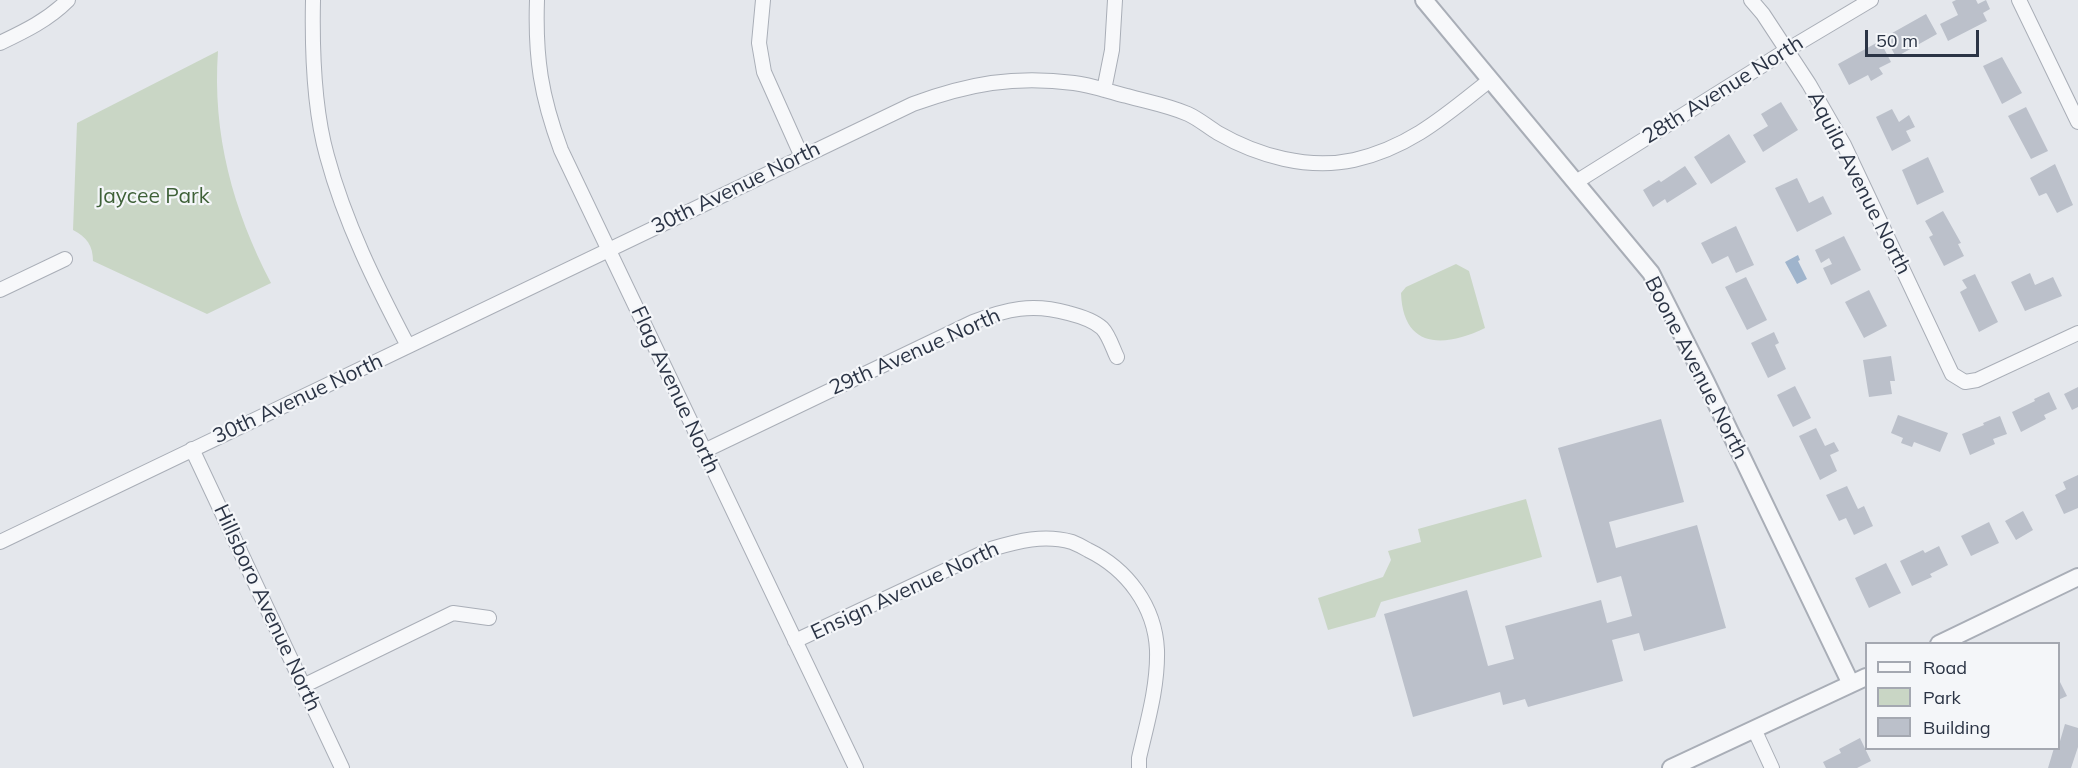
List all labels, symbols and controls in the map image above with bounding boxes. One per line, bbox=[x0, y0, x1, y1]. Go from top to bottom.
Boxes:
scale bar bbox=[1868, 18, 1982, 56]
text: 50 m bbox=[1876, 29, 1918, 52]
street label: 28th Avenue North bbox=[1638, 30, 1808, 150]
street label: Aquila Avenue North bbox=[1802, 87, 1916, 279]
street label: 30th Avenue North bbox=[648, 136, 824, 240]
park label: Jaycee Park bbox=[96, 184, 210, 210]
street label: Boone Avenue North bbox=[1639, 272, 1753, 464]
street label: Flag Avenue North bbox=[625, 302, 725, 478]
street label: 29th Avenue North bbox=[826, 303, 1004, 401]
street label: 30th Avenue North bbox=[209, 349, 387, 449]
street label: Hillsboro Avenue North bbox=[208, 501, 326, 715]
street label: Ensign Avenue North bbox=[807, 536, 1003, 646]
legend bbox=[1865, 642, 2060, 750]
text: Road bbox=[1923, 656, 1967, 679]
text: Park bbox=[1923, 686, 1961, 709]
text: Building bbox=[1923, 716, 1991, 739]

